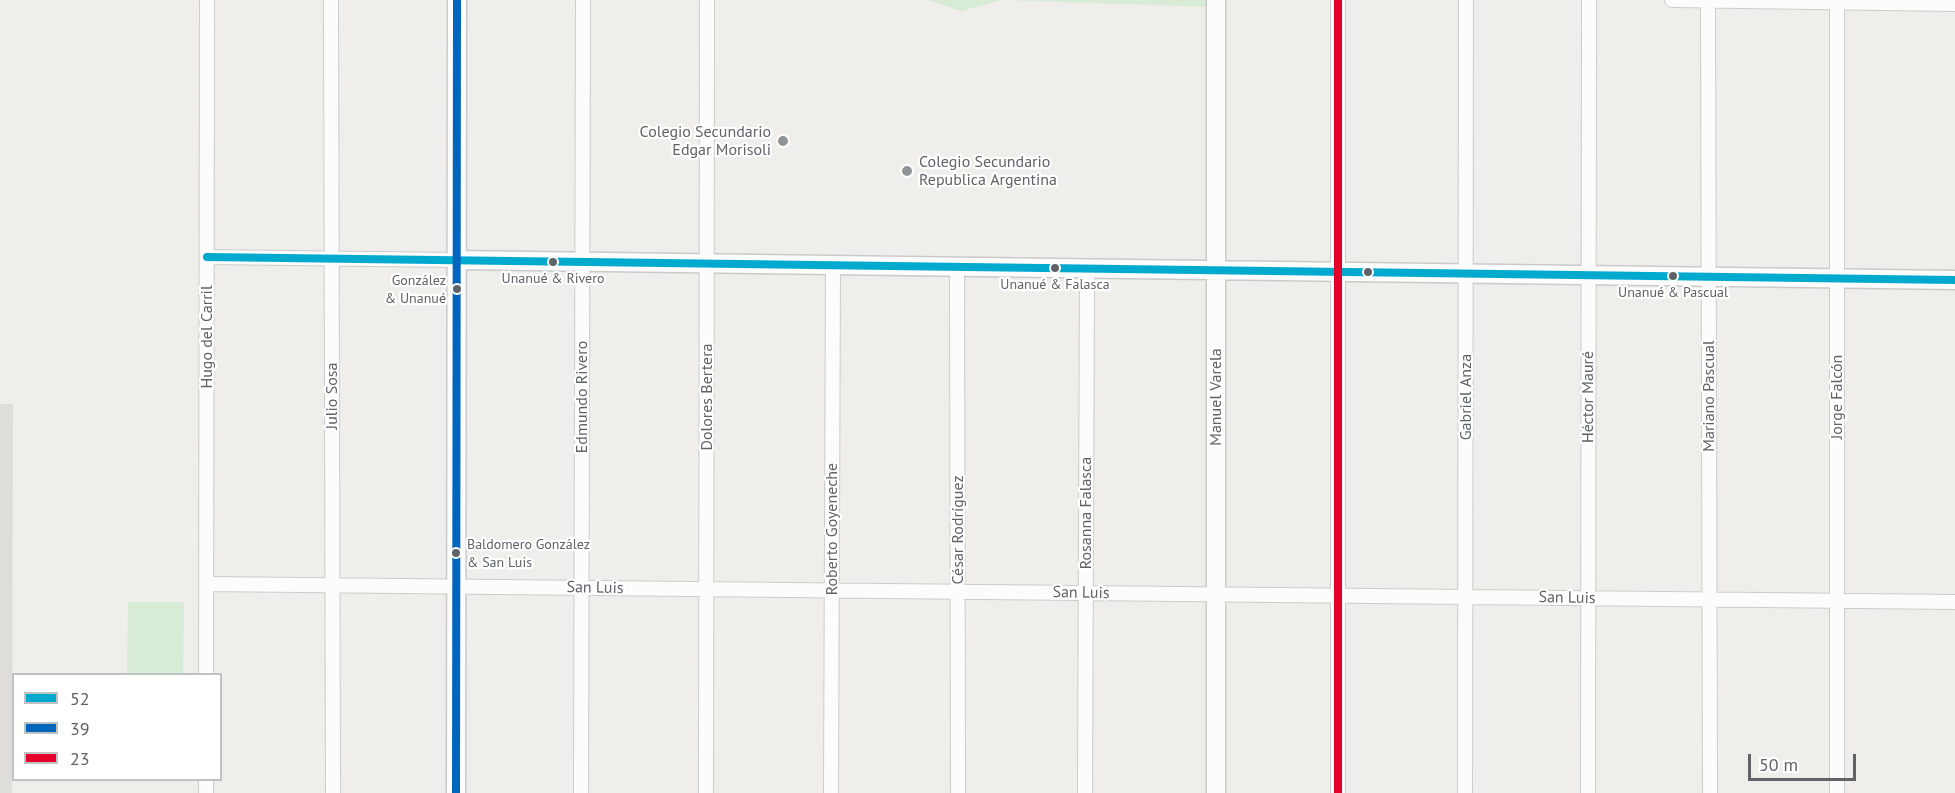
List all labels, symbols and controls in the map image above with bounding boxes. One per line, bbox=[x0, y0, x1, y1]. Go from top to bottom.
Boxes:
place label: Colegio Secundario Edgar Morisoli bbox=[640, 122, 771, 160]
marker: Colegio Secundario Edgar Morisoli bbox=[776, 134, 790, 148]
place label: Colegio Secundario Republica Argentina bbox=[919, 152, 1057, 190]
marker: Colegio Secundario Republica Argentina bbox=[900, 164, 914, 178]
marker: Unanué & Rivero bbox=[547, 256, 559, 268]
marker: Unanué & Falasca bbox=[1049, 262, 1061, 274]
unlabelled marker bbox=[1362, 266, 1374, 278]
marker: Unanué & Pascual bbox=[1667, 270, 1679, 282]
place label: Unanué & Rivero bbox=[502, 271, 604, 287]
place label: González & Unanué bbox=[385, 273, 446, 306]
place label: Unanué & Falasca bbox=[1000, 277, 1110, 293]
marker: González & Unanué bbox=[451, 283, 463, 295]
street label: Hugo del Carril bbox=[197, 285, 217, 389]
place label: Unanué & Pascual bbox=[1618, 285, 1728, 301]
street label: Mariano Pascual bbox=[1699, 340, 1719, 452]
street label: Edmundo Rivero bbox=[572, 341, 592, 453]
street label: Dolores Bertera bbox=[697, 343, 717, 451]
street label: Manuel Varela bbox=[1206, 348, 1226, 446]
street label: Héctor Mauré bbox=[1578, 351, 1598, 443]
street label: Gabriel Anza bbox=[1456, 354, 1476, 440]
street label: Jorge Falcón bbox=[1827, 355, 1847, 439]
street label: Julio Sosa bbox=[322, 363, 342, 429]
street label: Rosanna Falasca bbox=[1076, 457, 1096, 569]
street label: Roberto Goyeneche bbox=[822, 463, 842, 595]
street label: César Rodríguez bbox=[948, 475, 968, 585]
place label: Baldomero González & San Luis bbox=[467, 537, 590, 570]
marker: Baldomero González & San Luis bbox=[450, 547, 462, 559]
street label: San Luis bbox=[566, 578, 624, 598]
street label: San Luis bbox=[1052, 583, 1110, 603]
street label: San Luis bbox=[1538, 588, 1596, 608]
legend bbox=[12, 673, 222, 781]
text: 52 bbox=[70, 687, 90, 710]
text: 39 bbox=[70, 717, 90, 740]
scale bar bbox=[1751, 742, 1859, 780]
text: 23 bbox=[70, 747, 90, 770]
text: 50 m bbox=[1759, 753, 1798, 776]

